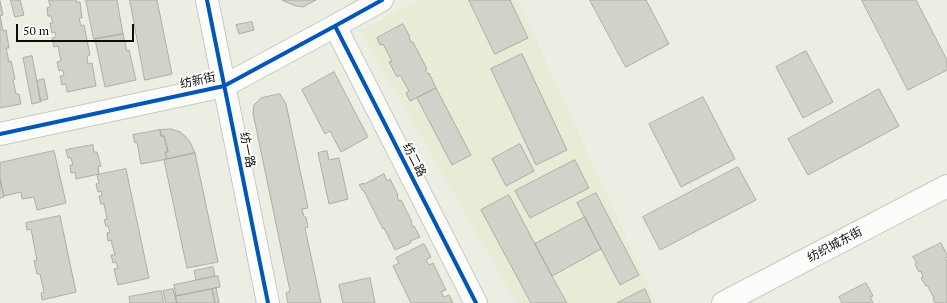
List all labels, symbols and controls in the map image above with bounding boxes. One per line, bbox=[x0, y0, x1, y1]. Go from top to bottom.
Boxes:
scale bar bbox=[18, 16, 136, 42]
text: 50 m bbox=[23, 23, 49, 38]
street label: 纺新街 bbox=[179, 70, 217, 92]
street label: 纺一路 bbox=[236, 131, 258, 169]
street label: 纺二路 bbox=[399, 141, 429, 179]
street label: 纺织城东街 bbox=[805, 225, 865, 265]

